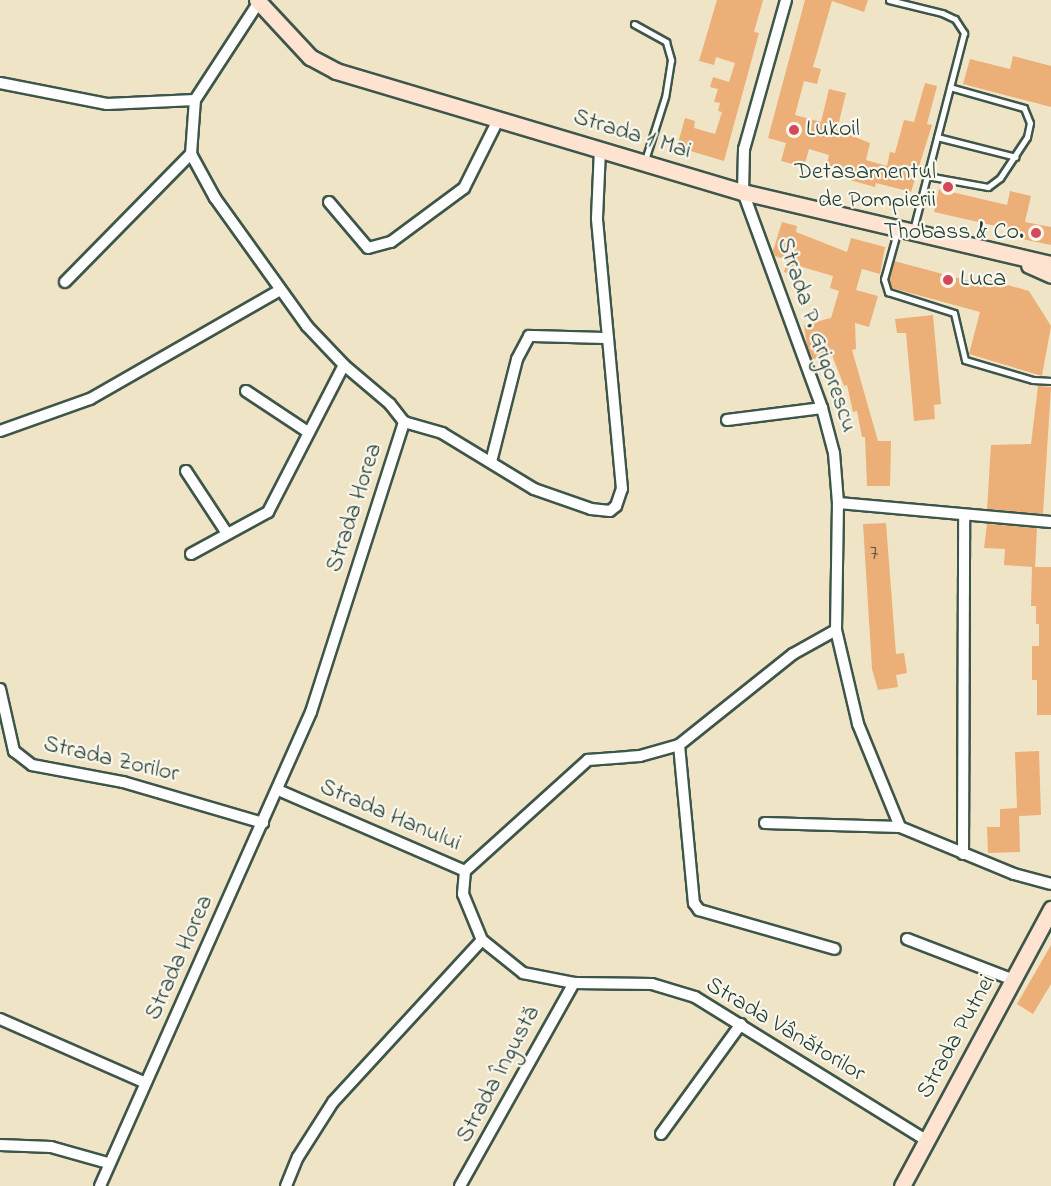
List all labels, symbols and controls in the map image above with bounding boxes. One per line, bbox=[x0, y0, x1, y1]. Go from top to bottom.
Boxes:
street label: Strada 1 Mai bbox=[570, 103, 694, 167]
place label: Lukoil bbox=[806, 116, 860, 144]
marker: Lukoil bbox=[787, 123, 801, 137]
place label: Detasamentul de Pompierii bbox=[794, 159, 936, 215]
marker: Detasamentul de Pompierii bbox=[941, 180, 955, 194]
place label: Thobass & Co. bbox=[884, 219, 1024, 247]
marker: Thobass & Co. bbox=[1029, 226, 1043, 240]
street label: Strada P. Grigorescu bbox=[769, 234, 863, 436]
place label: Luca bbox=[960, 266, 1006, 294]
marker: Luca bbox=[941, 273, 955, 287]
street label: Strada Horea bbox=[321, 440, 389, 576]
house number: 7 bbox=[870, 541, 878, 567]
street label: Strada Zorilor bbox=[40, 730, 182, 790]
street label: Strada Hanului bbox=[315, 773, 465, 859]
street label: Strada Horea bbox=[140, 891, 220, 1025]
street label: Strada Putnei bbox=[911, 970, 1003, 1104]
street label: Strada Vânătorilor bbox=[700, 971, 870, 1089]
street label: Strada Îngustă bbox=[451, 1002, 547, 1148]

